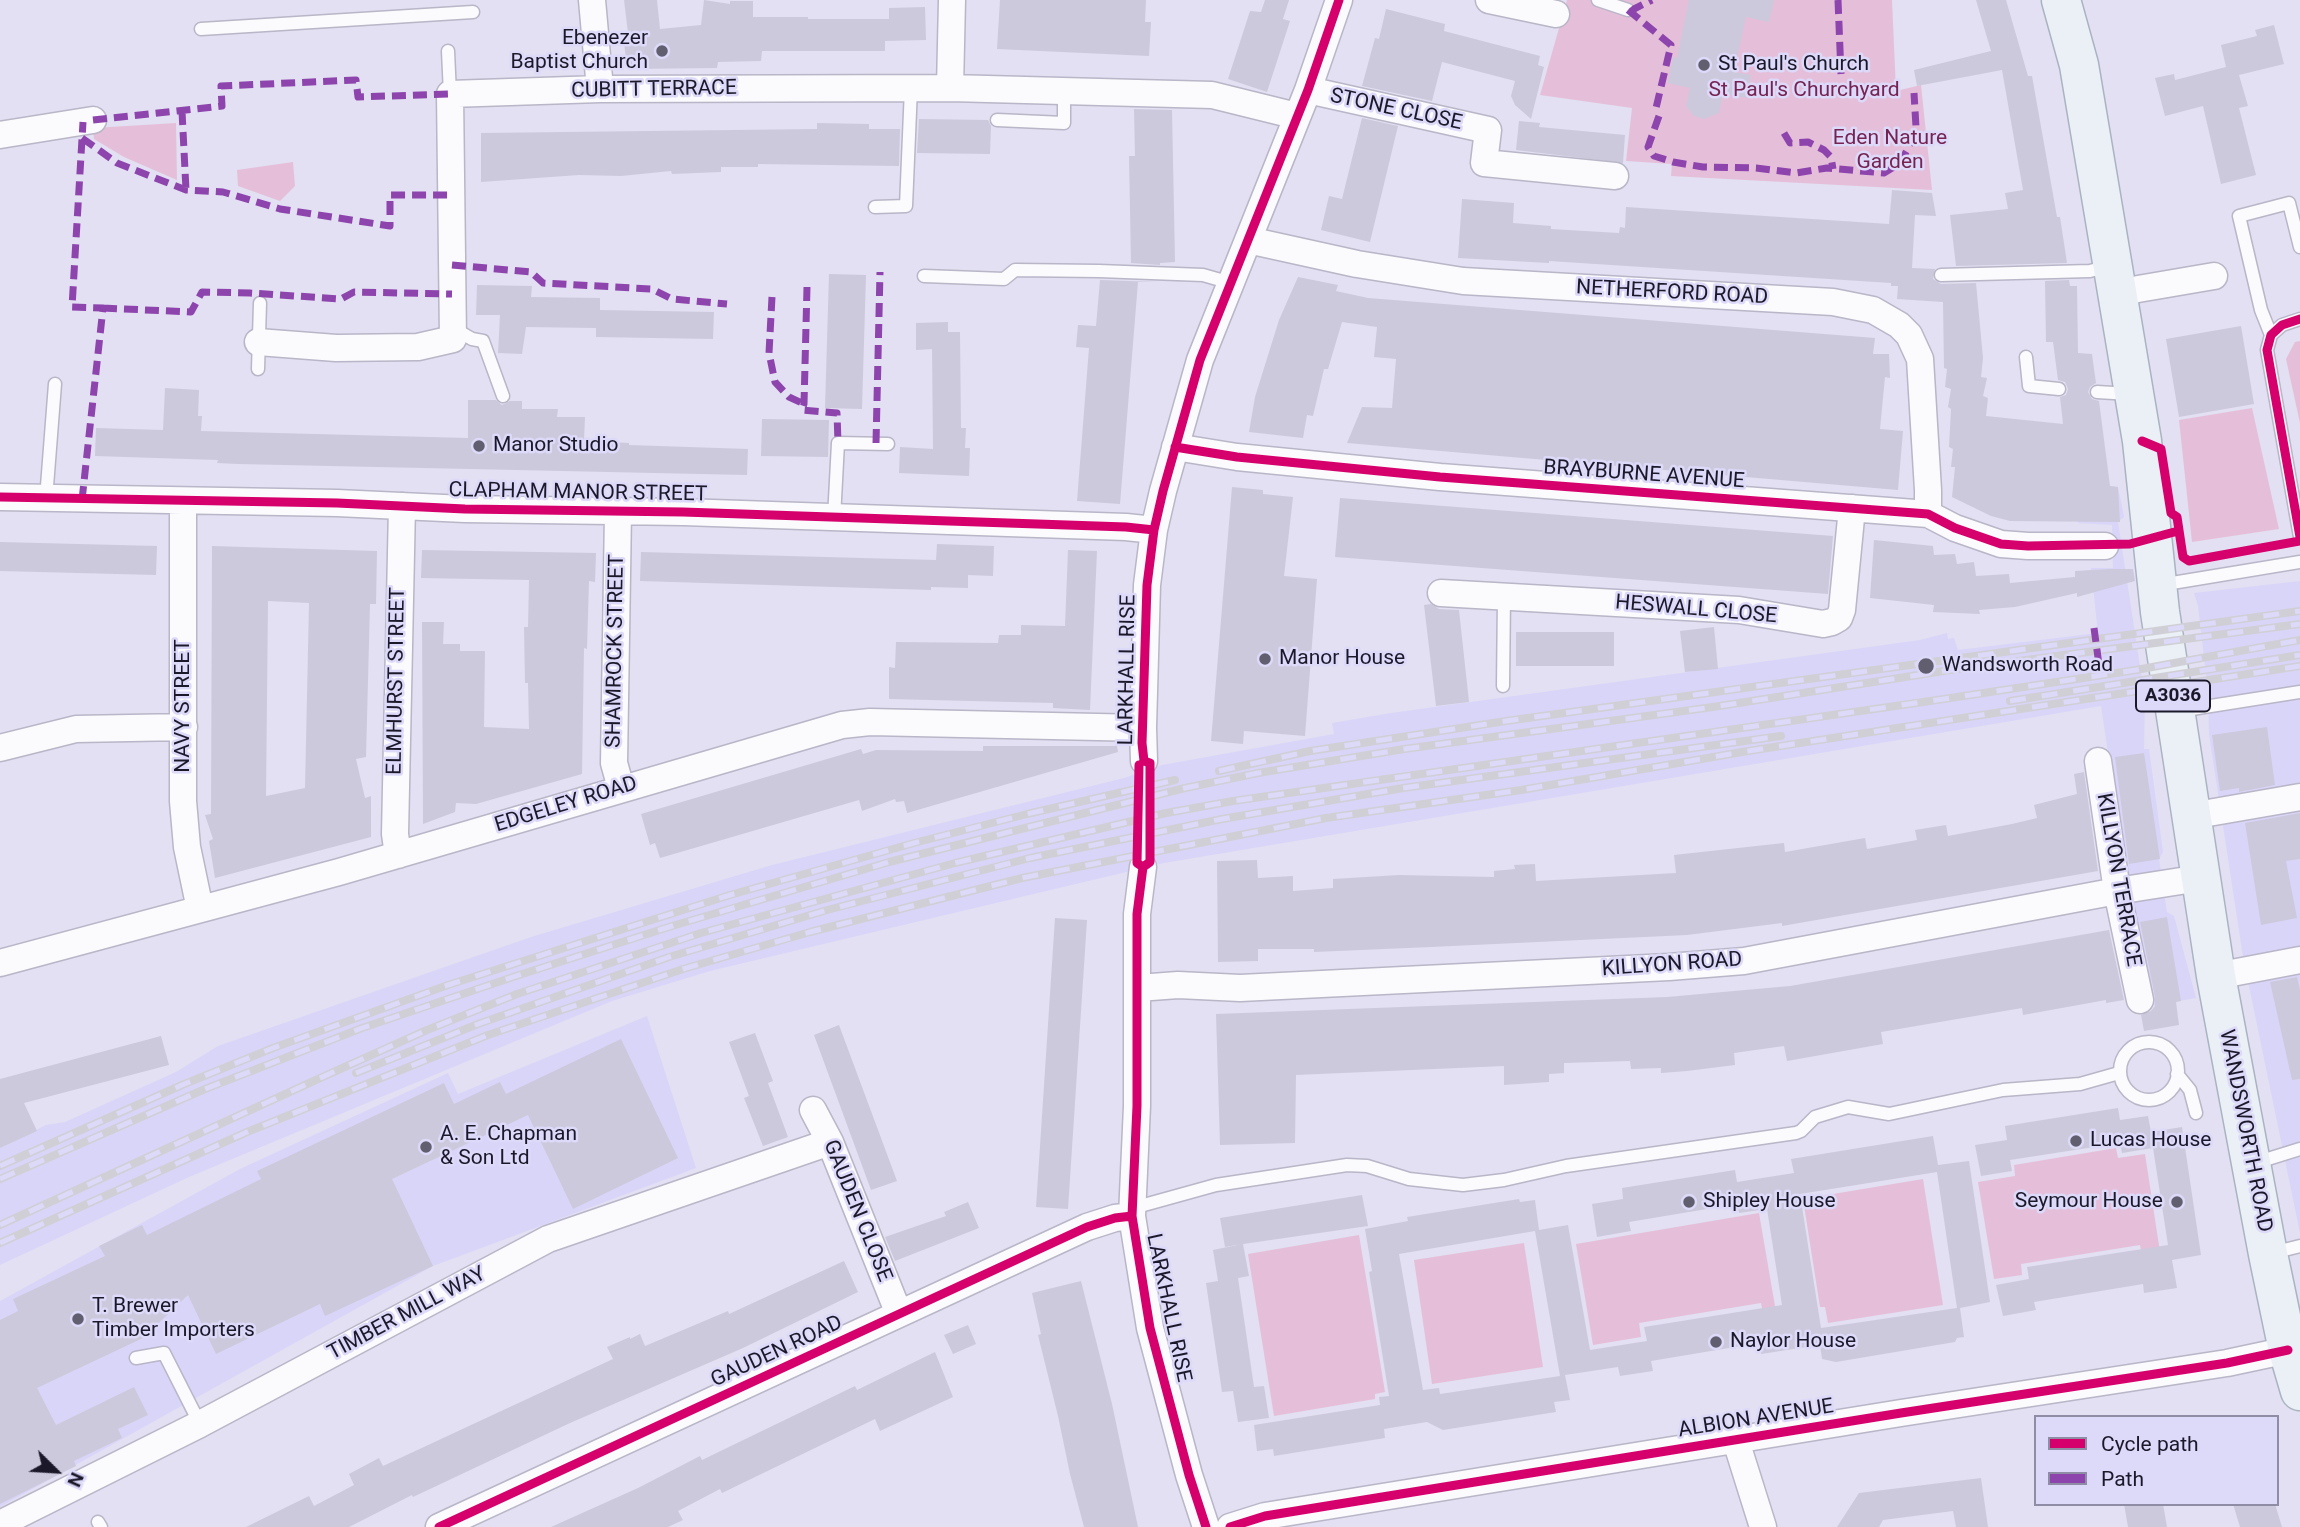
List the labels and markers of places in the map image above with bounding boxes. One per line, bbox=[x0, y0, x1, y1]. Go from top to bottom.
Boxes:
place label: Ebenezer Baptist Church bbox=[511, 26, 648, 76]
marker: Ebenezer Baptist Church bbox=[654, 43, 670, 59]
place label: St Paul's Church bbox=[1718, 52, 1869, 78]
marker: St Paul's Church bbox=[1696, 57, 1712, 73]
place label: Manor Studio bbox=[493, 433, 618, 459]
marker: Manor Studio bbox=[471, 438, 487, 454]
place label: Manor House bbox=[1279, 646, 1405, 672]
marker: Manor House bbox=[1257, 651, 1273, 667]
place label: Wandsworth Road bbox=[1942, 653, 2113, 679]
marker: Wandsworth Road bbox=[1916, 656, 1936, 676]
place label: A. E. Chapman & Son Ltd bbox=[440, 1122, 577, 1172]
place label: Lucas House bbox=[2090, 1128, 2211, 1154]
marker: Lucas House bbox=[2068, 1133, 2084, 1149]
marker: A. E. Chapman & Son Ltd bbox=[418, 1139, 434, 1155]
place label: Shipley House bbox=[1703, 1189, 1836, 1215]
place label: Seymour House bbox=[2015, 1189, 2163, 1215]
marker: Shipley House bbox=[1681, 1194, 1697, 1210]
marker: Seymour House bbox=[2169, 1194, 2185, 1210]
place label: T. Brewer Timber Importers bbox=[92, 1294, 255, 1344]
marker: T. Brewer Timber Importers bbox=[70, 1311, 86, 1327]
place label: Naylor House bbox=[1730, 1329, 1856, 1355]
marker: Naylor House bbox=[1708, 1334, 1724, 1350]

